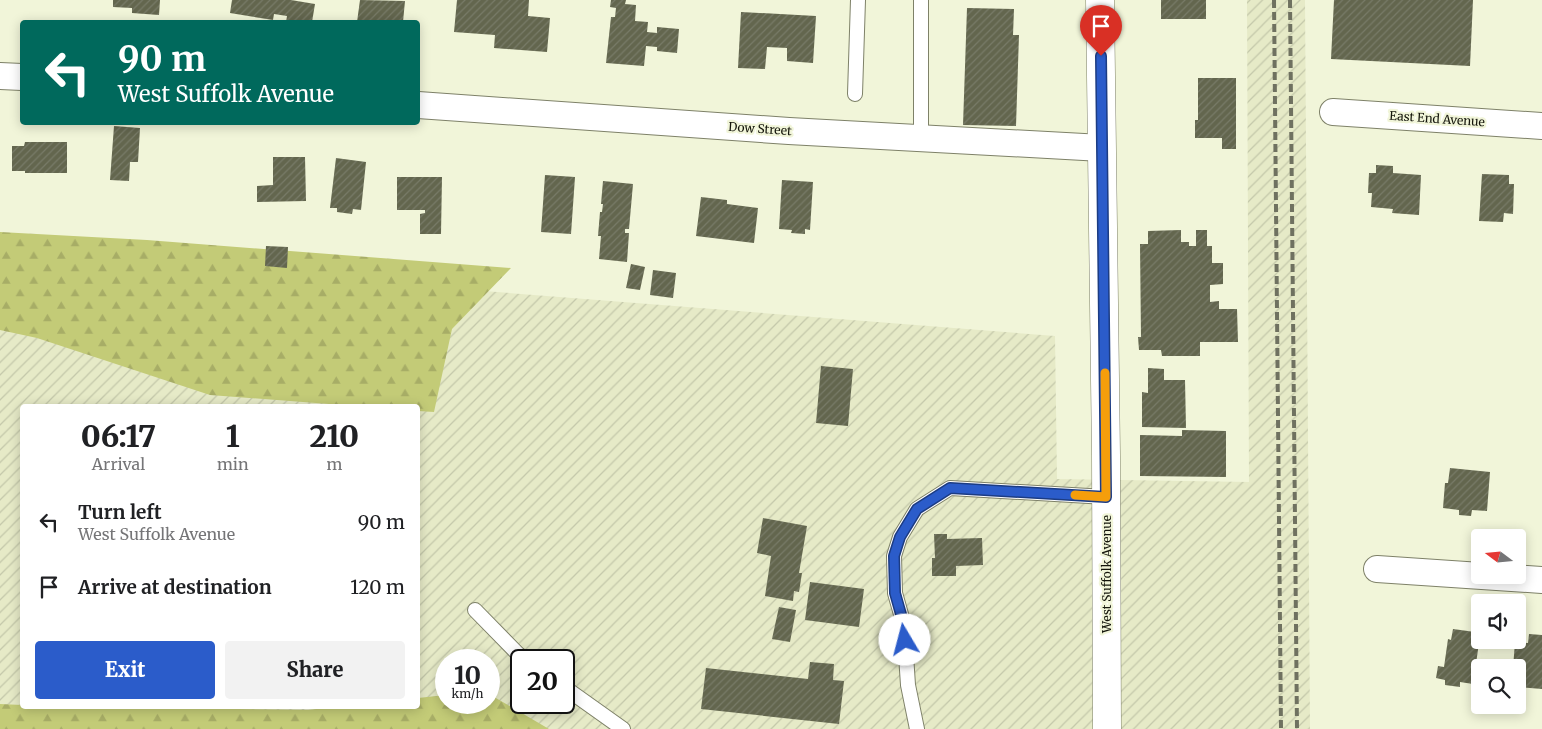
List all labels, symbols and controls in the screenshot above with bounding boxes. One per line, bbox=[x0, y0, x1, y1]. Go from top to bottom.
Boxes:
pin bbox=[1080, 5, 1122, 56]
icon: arrive bbox=[1087, 12, 1115, 40]
text: 90 m bbox=[118, 37, 206, 81]
icon: left bbox=[35, 40, 100, 105]
text: West Suffolk Avenue bbox=[118, 80, 334, 108]
street label: East End Avenue bbox=[1389, 108, 1485, 129]
street label: Dow Street bbox=[728, 119, 793, 138]
text: 06:17 bbox=[81, 417, 156, 455]
text: 1 bbox=[226, 417, 240, 455]
text: 210 bbox=[310, 417, 359, 455]
text: Arrival bbox=[92, 454, 145, 474]
text: min bbox=[217, 454, 249, 474]
text: m bbox=[326, 454, 342, 474]
text: Turn left bbox=[78, 500, 162, 524]
icon: left bbox=[35, 508, 63, 536]
text: 90 m bbox=[358, 510, 405, 534]
street label: West Suffolk Avenue bbox=[1099, 515, 1114, 634]
text: West Suffolk Avenue bbox=[78, 524, 235, 544]
north arrow bbox=[1471, 529, 1526, 584]
map controls bbox=[1471, 529, 1526, 714]
icon: arrive bbox=[35, 573, 63, 601]
text: Arrive at destination bbox=[78, 575, 272, 599]
text: 120 m bbox=[350, 575, 405, 599]
button: sound bbox=[1471, 594, 1526, 649]
position arrow bbox=[878, 613, 930, 665]
button: Exit bbox=[35, 641, 215, 699]
button: Share bbox=[225, 641, 405, 699]
speed limit sign: 20 bbox=[510, 649, 575, 714]
text: 10 bbox=[454, 659, 481, 691]
button: search bbox=[1471, 659, 1526, 714]
text: km/h bbox=[452, 686, 483, 701]

